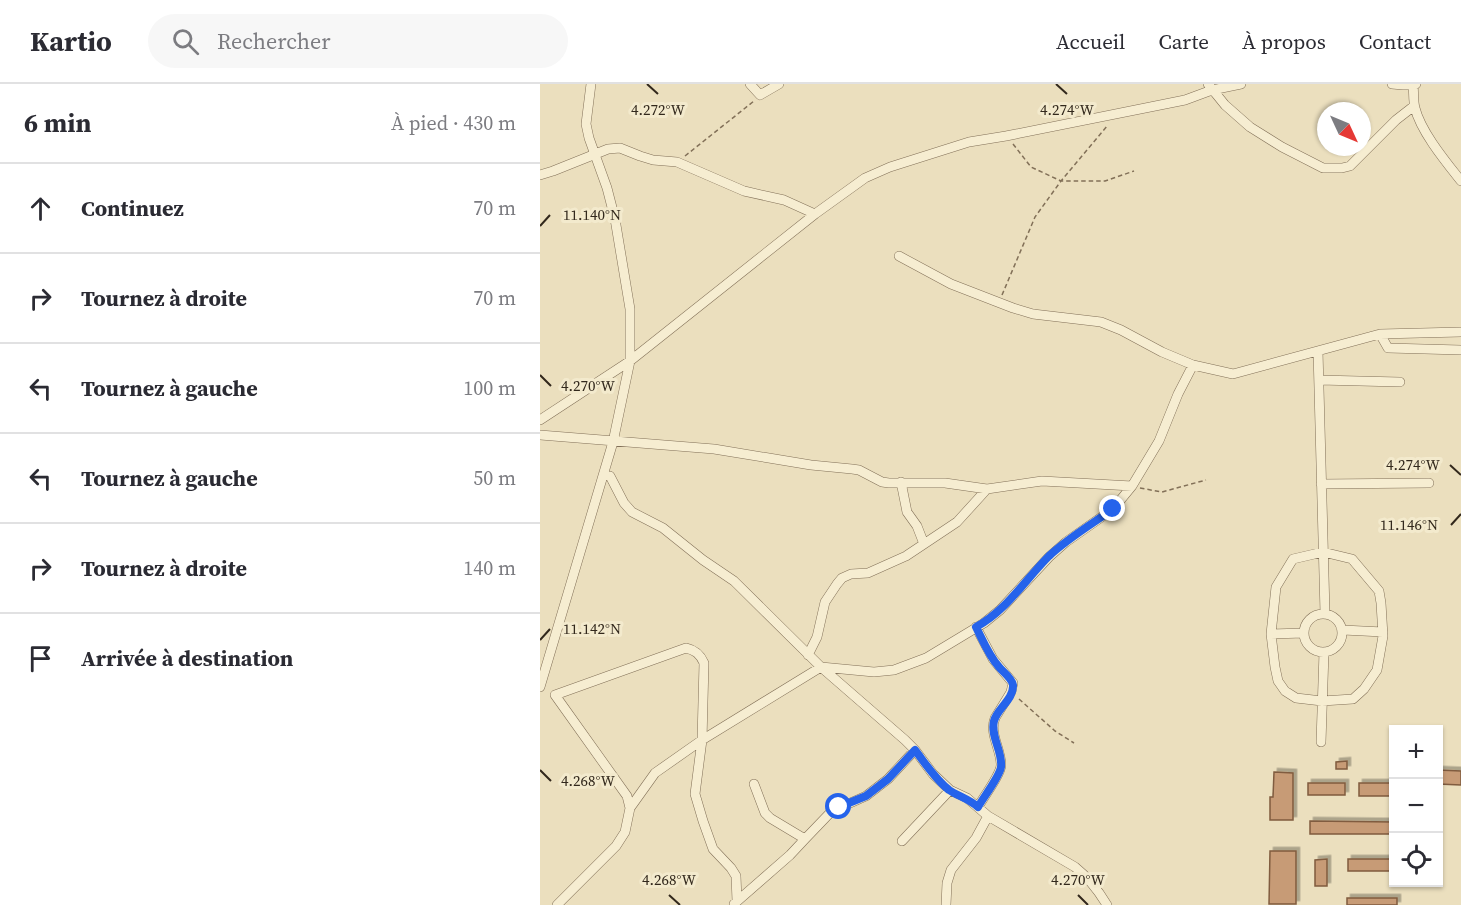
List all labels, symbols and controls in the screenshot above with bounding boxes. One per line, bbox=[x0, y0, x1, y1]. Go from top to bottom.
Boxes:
search box bbox=[148, 14, 568, 68]
text: Kartio bbox=[30, 22, 112, 60]
icon: search bbox=[169, 25, 202, 58]
text: Rechercher bbox=[217, 26, 331, 56]
text: Accueil bbox=[1056, 27, 1125, 56]
text: Carte bbox=[1158, 27, 1209, 56]
text: À propos bbox=[1242, 27, 1326, 56]
text: Contact bbox=[1359, 27, 1431, 56]
text: 4.272°W bbox=[631, 99, 685, 120]
text: 4.274°W bbox=[1040, 99, 1094, 120]
north arrow bbox=[1317, 102, 1371, 156]
text: 6 min bbox=[24, 105, 91, 141]
text: À pied · 430 m bbox=[391, 109, 516, 137]
icon: ahead bbox=[24, 192, 57, 225]
text: Continuez bbox=[81, 193, 184, 223]
text: 70 m bbox=[473, 194, 516, 222]
text: 11.140°N bbox=[563, 204, 621, 225]
icon: right bbox=[24, 282, 57, 315]
text: Tournez à droite bbox=[81, 283, 247, 313]
text: 70 m bbox=[473, 284, 516, 312]
icon: left bbox=[24, 372, 57, 405]
text: Tournez à gauche bbox=[81, 373, 258, 403]
text: 100 m bbox=[463, 374, 516, 402]
text: 4.270°W bbox=[561, 375, 615, 396]
text: 4.274°W bbox=[1386, 454, 1440, 475]
icon: left bbox=[24, 462, 57, 495]
text: Tournez à gauche bbox=[81, 463, 258, 493]
text: 50 m bbox=[473, 464, 516, 492]
route end bbox=[1099, 495, 1125, 521]
text: 11.146°N bbox=[1380, 514, 1438, 535]
icon: right bbox=[24, 552, 57, 585]
text: Tournez à droite bbox=[81, 553, 247, 583]
text: 140 m bbox=[463, 554, 516, 582]
text: 11.142°N bbox=[563, 618, 621, 639]
icon: arrive bbox=[24, 642, 57, 675]
text: Arrivée à destination bbox=[81, 643, 293, 673]
map controls bbox=[1389, 725, 1443, 887]
button: + bbox=[1389, 725, 1443, 779]
text: 4.268°W bbox=[561, 770, 615, 791]
button: − bbox=[1389, 779, 1443, 833]
route start bbox=[825, 793, 851, 819]
button: locate bbox=[1389, 833, 1443, 887]
text: 4.268°W bbox=[642, 869, 696, 890]
text: 4.270°W bbox=[1051, 869, 1105, 890]

